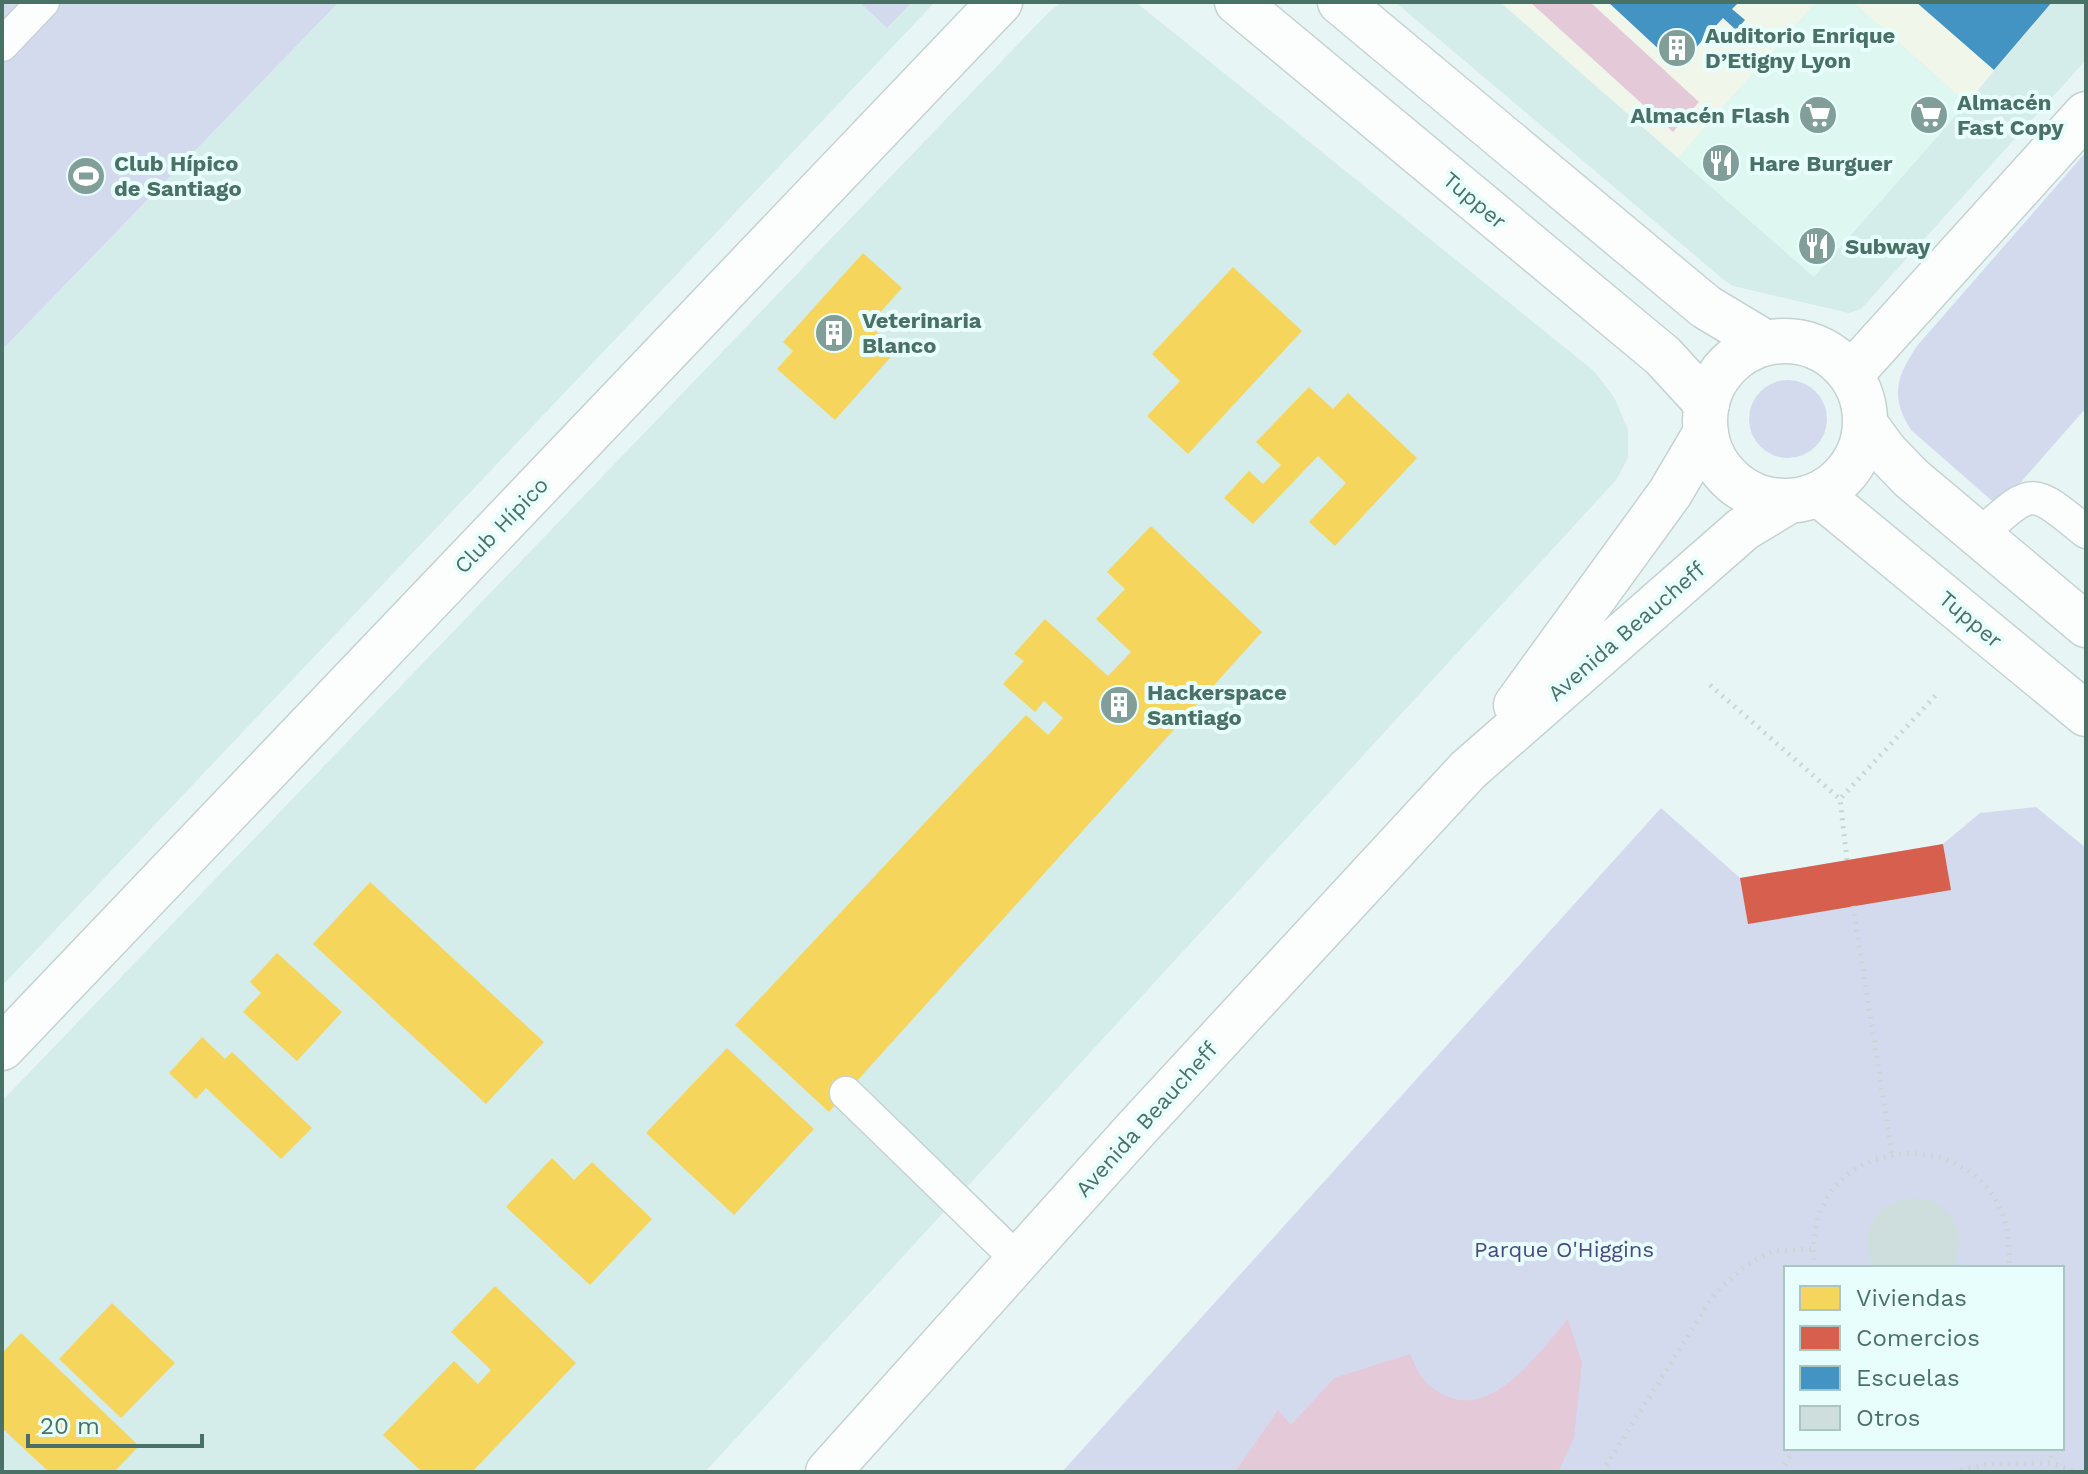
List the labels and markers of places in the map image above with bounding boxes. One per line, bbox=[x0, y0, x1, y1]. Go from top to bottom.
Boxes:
place label: Auditorio Enrique D’Etigny Lyon bbox=[1705, 23, 1895, 73]
building icon: Auditorio Enrique D’Etigny Lyon bbox=[1656, 27, 1698, 69]
place label: Almacén Fast Copy bbox=[1957, 90, 2064, 140]
supermarket icon: Almacén Flash bbox=[1797, 94, 1839, 136]
supermarket icon: Almacén Fast Copy bbox=[1908, 94, 1950, 136]
place label: Almacén Flash bbox=[1630, 103, 1790, 128]
restaurant icon: Hare Burguer bbox=[1700, 142, 1742, 184]
place label: Club Hípico de Santiago bbox=[114, 151, 242, 201]
place label: Hare Burguer bbox=[1749, 151, 1893, 176]
sports icon: Club Hípico de Santiago bbox=[65, 155, 107, 197]
restaurant icon: Subway bbox=[1796, 225, 1838, 267]
place label: Subway bbox=[1845, 234, 1931, 259]
place label: Veterinaria Blanco bbox=[862, 308, 982, 358]
building icon: Veterinaria Blanco bbox=[813, 312, 855, 354]
place label: Hackerspace Santiago bbox=[1147, 680, 1287, 730]
building icon: Hackerspace Santiago bbox=[1098, 684, 1140, 726]

